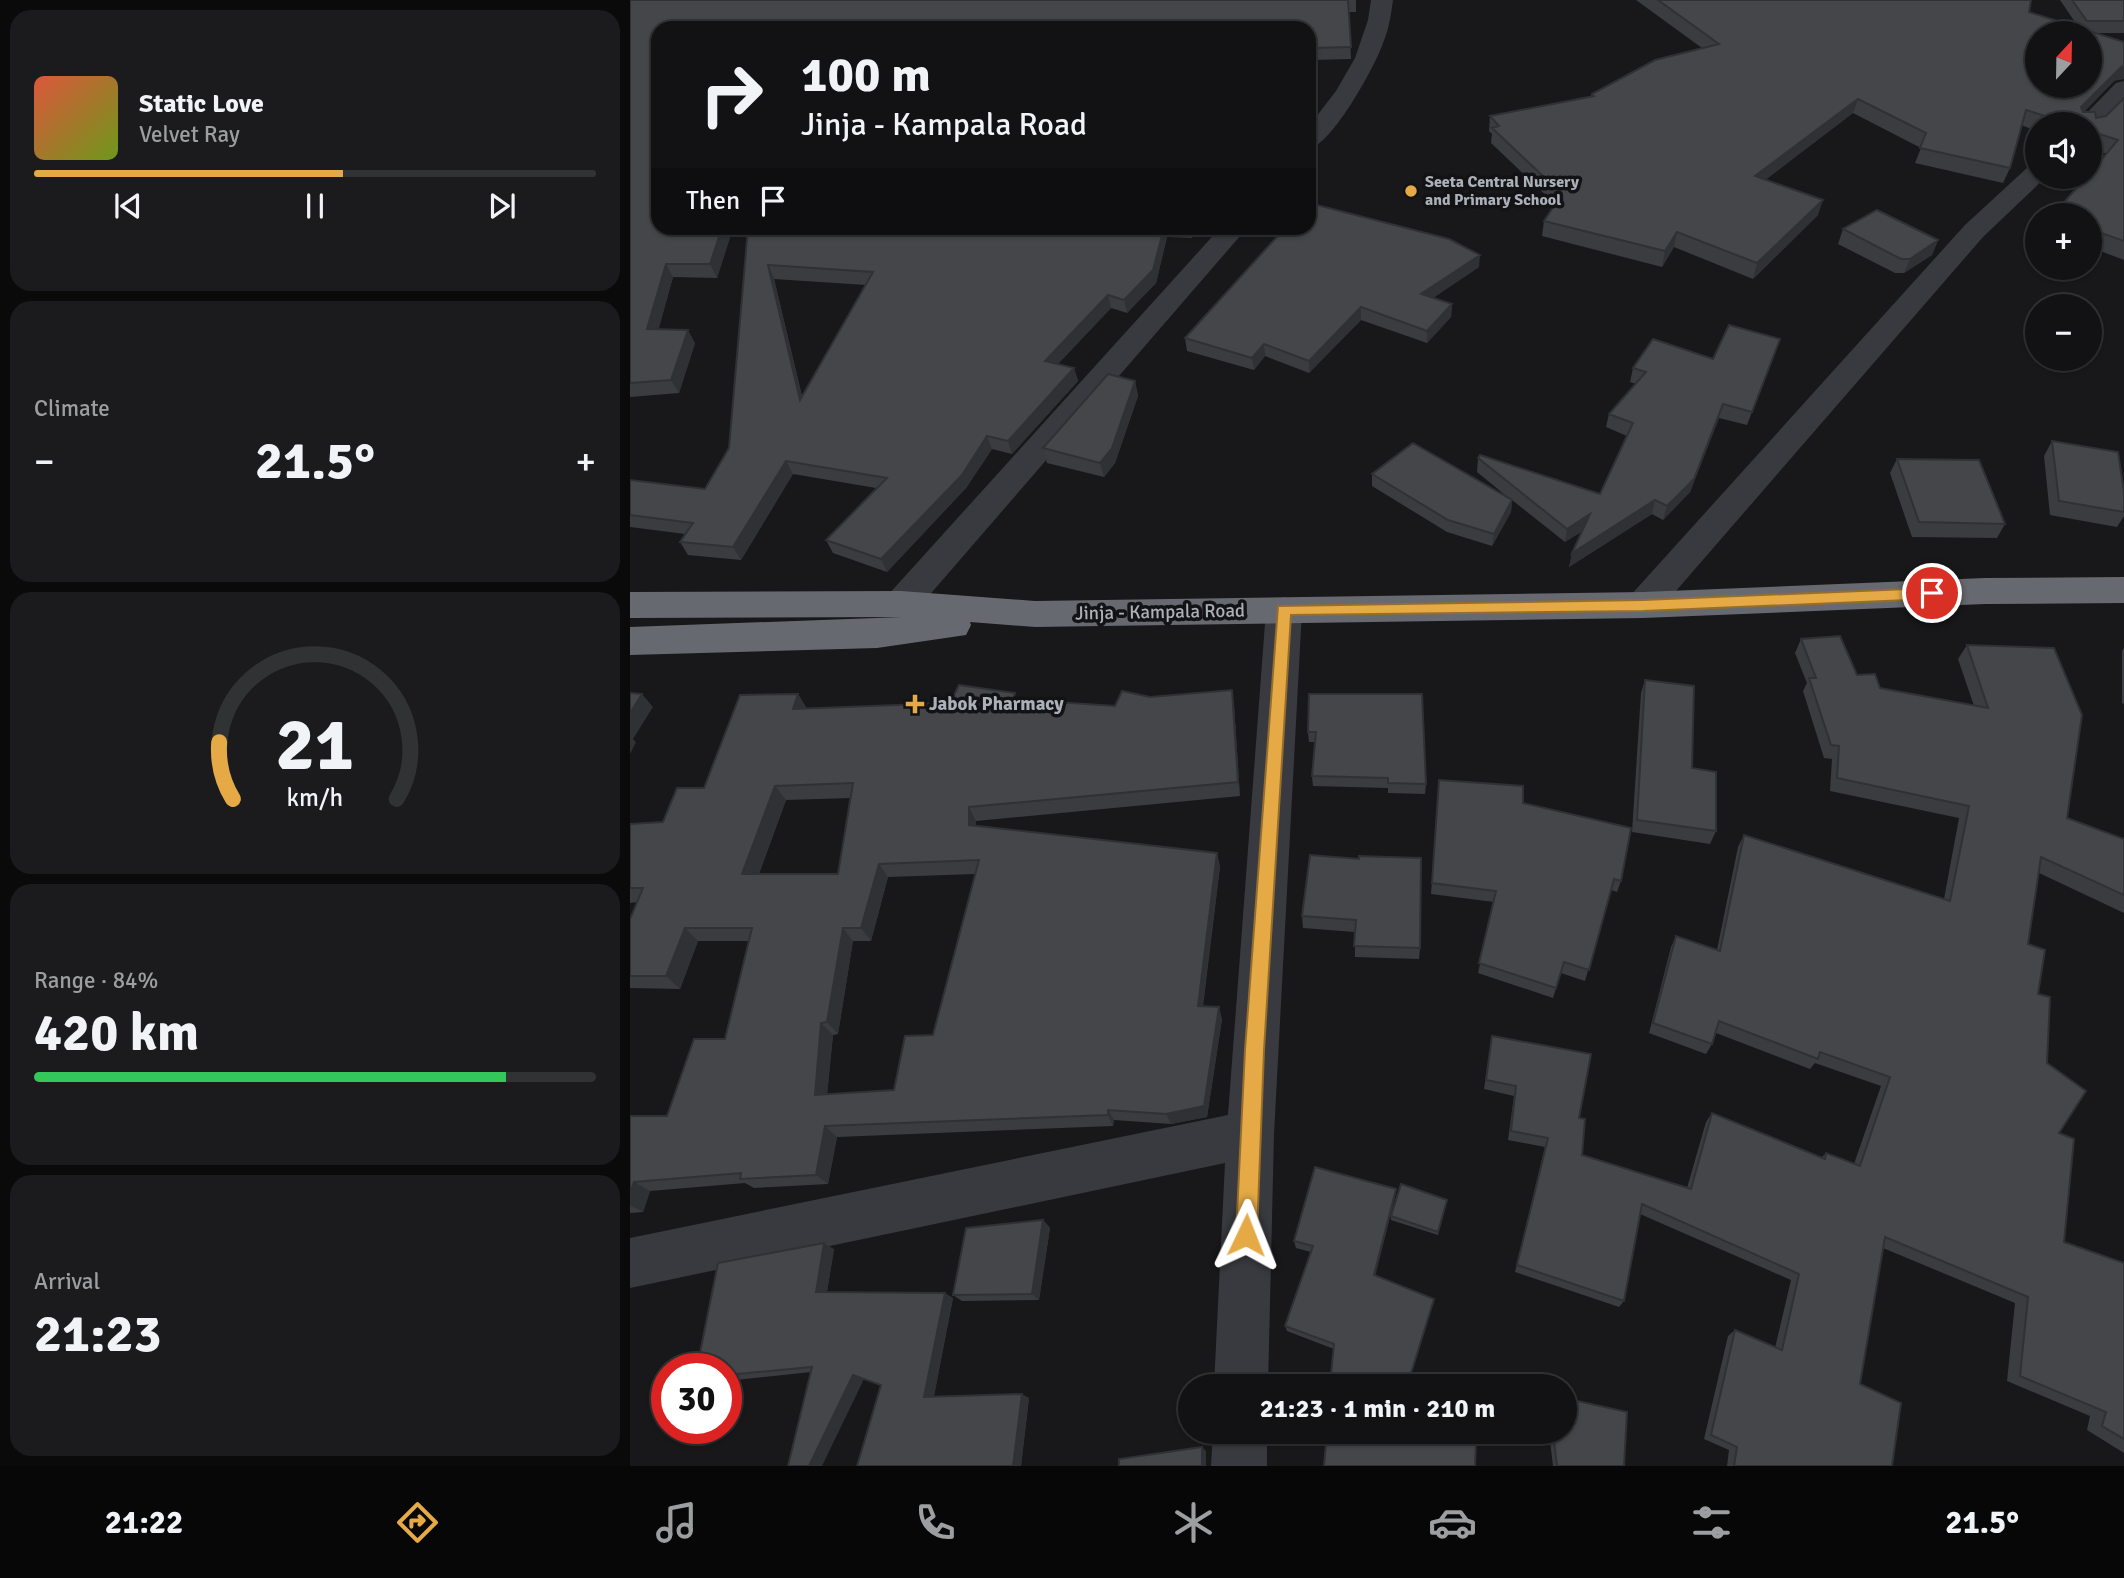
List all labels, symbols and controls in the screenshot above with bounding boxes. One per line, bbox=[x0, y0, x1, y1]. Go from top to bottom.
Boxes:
north arrow bbox=[2025, 21, 2102, 98]
map controls bbox=[2025, 21, 2102, 371]
text: 100 m bbox=[801, 45, 931, 105]
icon: right bbox=[686, 49, 777, 140]
text: Static Love bbox=[139, 88, 264, 120]
text: Jinja - Kampala Road bbox=[801, 105, 1087, 144]
button: sound bbox=[2025, 112, 2102, 189]
text: Velvet Ray bbox=[139, 120, 240, 149]
place label: Seeta Central Nursery and Primary School bbox=[1425, 172, 1579, 210]
icon: arrive bbox=[754, 182, 792, 220]
marker: Seeta Central Nursery and Primary School bbox=[1403, 183, 1419, 199]
text: Then bbox=[686, 185, 740, 217]
icon: previous bbox=[109, 187, 147, 225]
icon: pause bbox=[296, 187, 334, 225]
icon: next bbox=[483, 187, 521, 225]
button: + bbox=[2025, 203, 2102, 280]
button: − bbox=[2025, 294, 2102, 371]
text: Climate bbox=[34, 394, 110, 423]
text: 21.5° bbox=[255, 429, 375, 493]
text: − bbox=[34, 438, 55, 485]
text: + bbox=[575, 438, 596, 485]
pin bbox=[1902, 563, 1962, 623]
icon: arrive bbox=[1913, 574, 1951, 612]
street label: Jinja - Kampala Road bbox=[1075, 599, 1245, 625]
place label: Jabok Pharmacy bbox=[929, 692, 1064, 716]
marker: Jabok Pharmacy bbox=[907, 696, 923, 712]
text: 21 bbox=[276, 701, 354, 790]
text: km/h bbox=[287, 782, 343, 813]
text: Range · 84% bbox=[34, 966, 158, 995]
text: 420 km bbox=[34, 1001, 199, 1065]
position arrow bbox=[1209, 1198, 1283, 1272]
text: Arrival bbox=[34, 1267, 100, 1296]
text: 21:23 bbox=[34, 1302, 162, 1366]
speed limit sign: 30 bbox=[651, 1353, 742, 1444]
text: 21:23 · 1 min · 210 m bbox=[1260, 1393, 1495, 1425]
icon: directions bbox=[393, 1498, 442, 1547]
icon: music bbox=[652, 1498, 701, 1547]
icon: phone bbox=[911, 1498, 960, 1547]
icon: climate bbox=[1169, 1498, 1218, 1547]
icon: car bbox=[1428, 1498, 1477, 1547]
icon: filters bbox=[1687, 1498, 1736, 1547]
text: 21:22 bbox=[105, 1503, 183, 1542]
text: 21.5° bbox=[1945, 1503, 2019, 1542]

